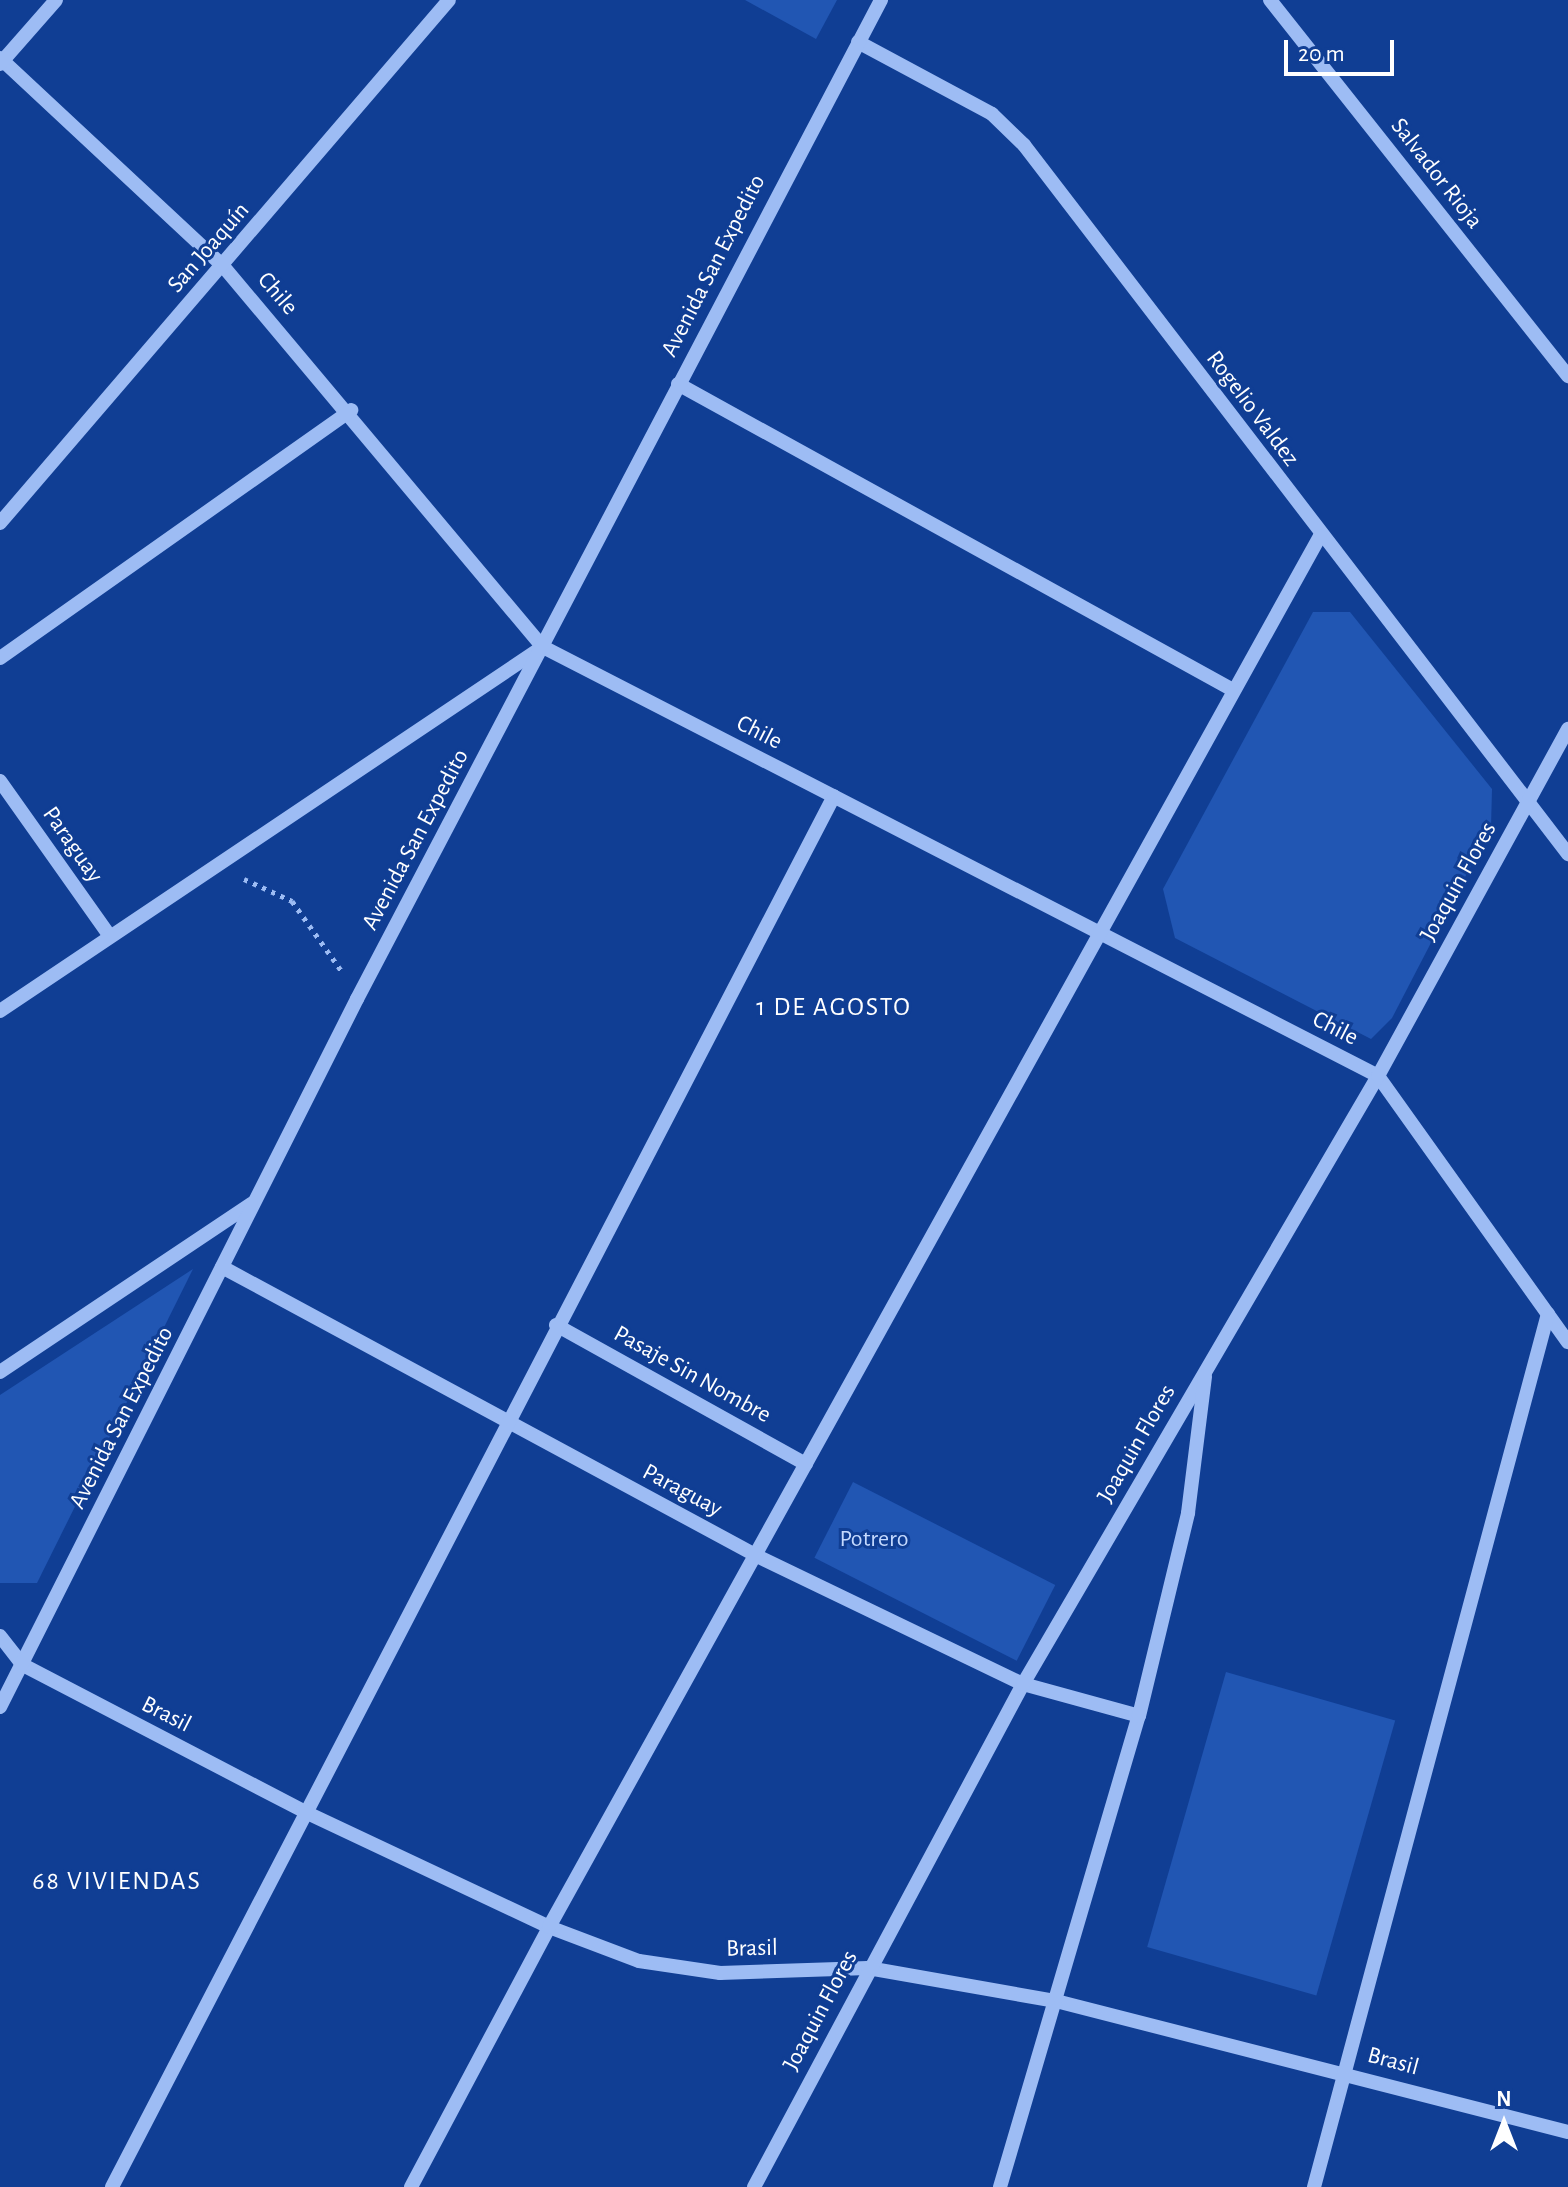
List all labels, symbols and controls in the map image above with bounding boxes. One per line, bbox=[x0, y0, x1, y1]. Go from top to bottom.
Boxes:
scale bar bbox=[1288, 24, 1398, 74]
text: 20 m bbox=[1298, 42, 1345, 66]
street label: Salvador Rioja bbox=[1384, 113, 1488, 235]
street label: Avenida San Expedito bbox=[656, 170, 772, 362]
street label: San Joaquín bbox=[162, 197, 256, 299]
street label: Chile bbox=[250, 267, 304, 321]
street label: Rogelio Valdez bbox=[1199, 346, 1305, 472]
street label: Chile bbox=[731, 709, 787, 757]
street label: Avenida San Expedito bbox=[356, 745, 476, 935]
street label: Paraguay bbox=[35, 801, 109, 889]
street label: Joaquin Flores bbox=[1414, 817, 1504, 947]
district label: 1 DE AGOSTO bbox=[756, 992, 912, 1024]
street label: Chile bbox=[1307, 1005, 1363, 1053]
street label: Pasaje Sin Nombre bbox=[608, 1320, 776, 1430]
street label: Avenida San Expedito bbox=[64, 1322, 180, 1514]
street label: Joaquin Flores bbox=[1092, 1380, 1182, 1508]
street label: Paraguay bbox=[637, 1458, 727, 1524]
park label: Potrero bbox=[839, 1526, 909, 1554]
street label: Brasil bbox=[136, 1690, 196, 1740]
district label: 68 VIVIENDAS bbox=[32, 1866, 202, 1898]
street label: Brasil bbox=[726, 1934, 778, 1964]
street label: Joaquin Flores bbox=[777, 1946, 865, 2076]
street label: Brasil bbox=[1364, 2041, 1422, 2083]
north arrow bbox=[1464, 2083, 1544, 2163]
text: N bbox=[1496, 2088, 1512, 2110]

